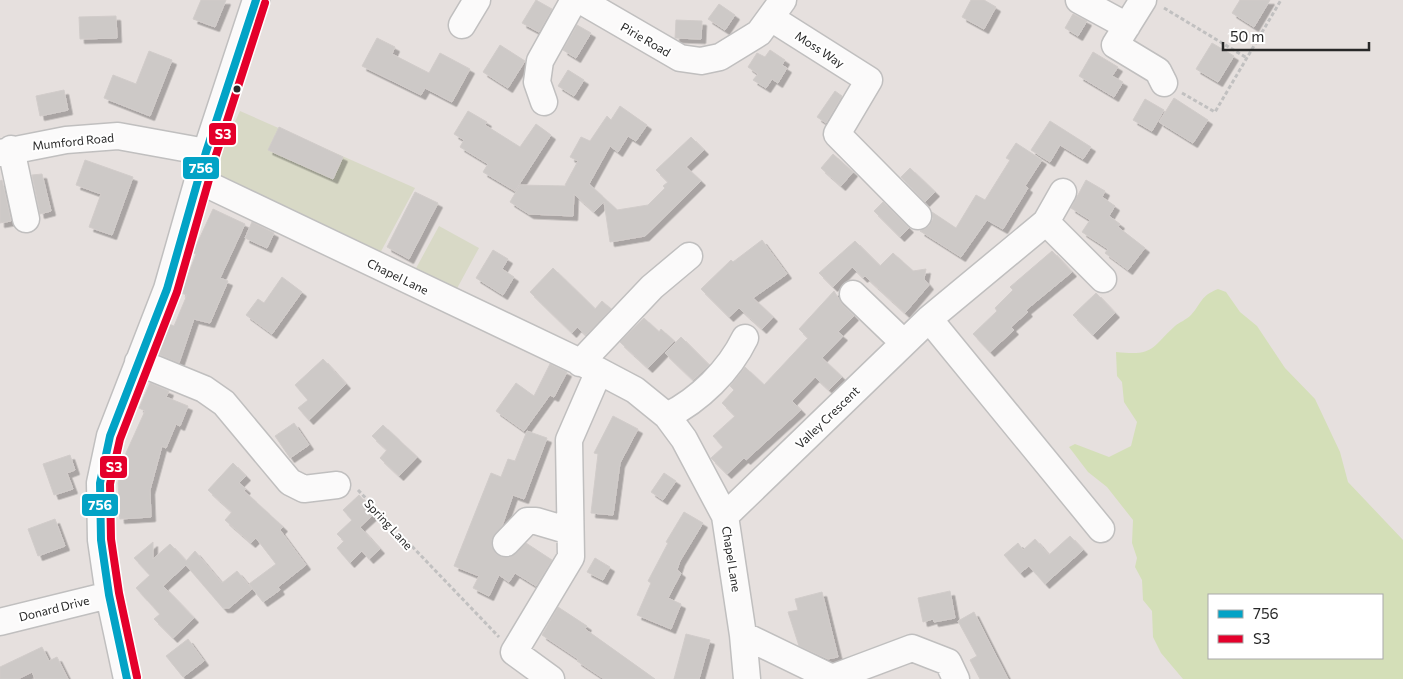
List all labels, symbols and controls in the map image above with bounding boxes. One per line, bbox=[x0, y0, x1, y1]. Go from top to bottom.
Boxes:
street label: Pirie Road bbox=[619, 19, 673, 59]
scale bar bbox=[1223, 20, 1369, 52]
text: 50 m bbox=[1230, 27, 1264, 45]
street label: Moss Way bbox=[793, 28, 847, 70]
unlabelled marker bbox=[232, 84, 242, 94]
line badge: S3 bbox=[208, 122, 237, 146]
text: S3 bbox=[215, 125, 231, 142]
street label: Mumford Road bbox=[31, 130, 115, 152]
line badge: 756 bbox=[182, 156, 220, 180]
text: 756 bbox=[189, 159, 214, 176]
street label: Chapel Lane bbox=[365, 255, 431, 297]
street label: Valley Crescent bbox=[792, 383, 862, 451]
line badge: S3 bbox=[99, 455, 128, 479]
text: S3 bbox=[106, 458, 122, 475]
line badge: 756 bbox=[81, 493, 119, 517]
text: 756 bbox=[88, 496, 113, 513]
street label: Spring Lane bbox=[362, 496, 416, 552]
street label: Chapel Lane bbox=[720, 525, 744, 593]
street label: Donard Drive bbox=[17, 593, 91, 623]
legend bbox=[1208, 594, 1383, 659]
text: 756 bbox=[1253, 604, 1279, 622]
text: S3 bbox=[1253, 629, 1270, 647]

